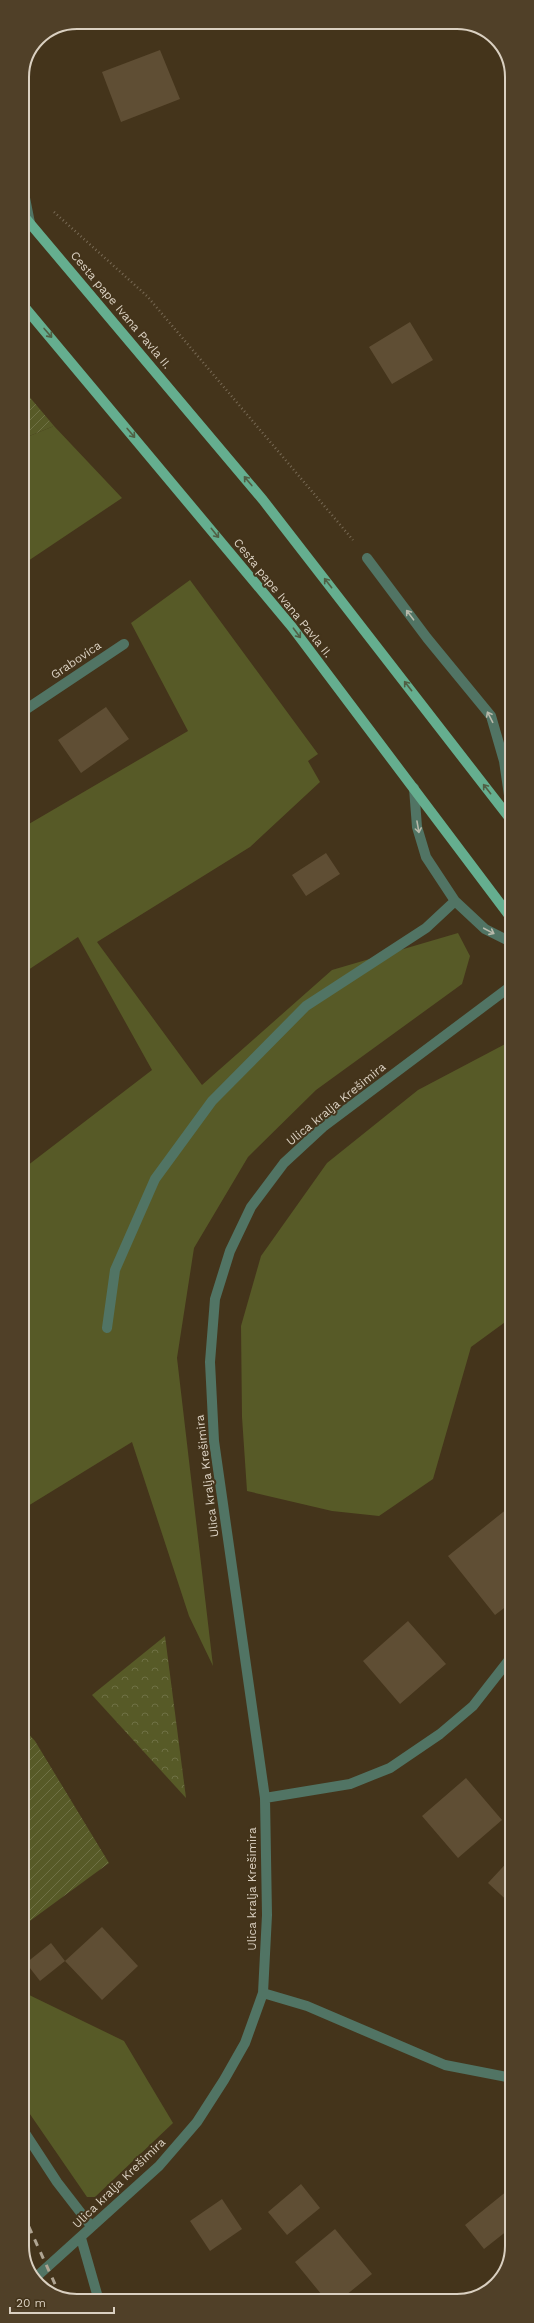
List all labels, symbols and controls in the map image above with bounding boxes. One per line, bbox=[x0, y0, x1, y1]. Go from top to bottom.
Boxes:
street label: Cesta pape Ivana Pavla II. bbox=[68, 248, 174, 372]
one-way arrow bbox=[43, 328, 52, 339]
one-way arrow bbox=[127, 427, 136, 438]
one-way arrow bbox=[243, 476, 252, 487]
one-way arrow bbox=[210, 527, 219, 538]
street label: Cesta pape Ivana Pavla II. bbox=[231, 536, 335, 660]
one-way arrow bbox=[324, 578, 332, 589]
one-way arrow bbox=[406, 610, 414, 621]
one-way arrow bbox=[293, 628, 301, 639]
street label: Grabovica bbox=[48, 638, 104, 682]
one-way arrow bbox=[404, 681, 412, 692]
one-way arrow bbox=[486, 711, 493, 723]
one-way arrow bbox=[483, 783, 492, 794]
one-way arrow bbox=[414, 820, 422, 833]
one-way arrow bbox=[483, 928, 495, 935]
street label: Ulica kralja Krešimira bbox=[284, 1060, 389, 1148]
street label: Ulica kralja Krešimira bbox=[192, 1414, 221, 1538]
street label: Ulica kralja Krešimira bbox=[245, 1827, 259, 1951]
street label: Ulica kralja Krešimira bbox=[70, 2135, 168, 2231]
scale bar bbox=[10, 2289, 114, 2315]
text: 20 m bbox=[16, 2296, 46, 2310]

